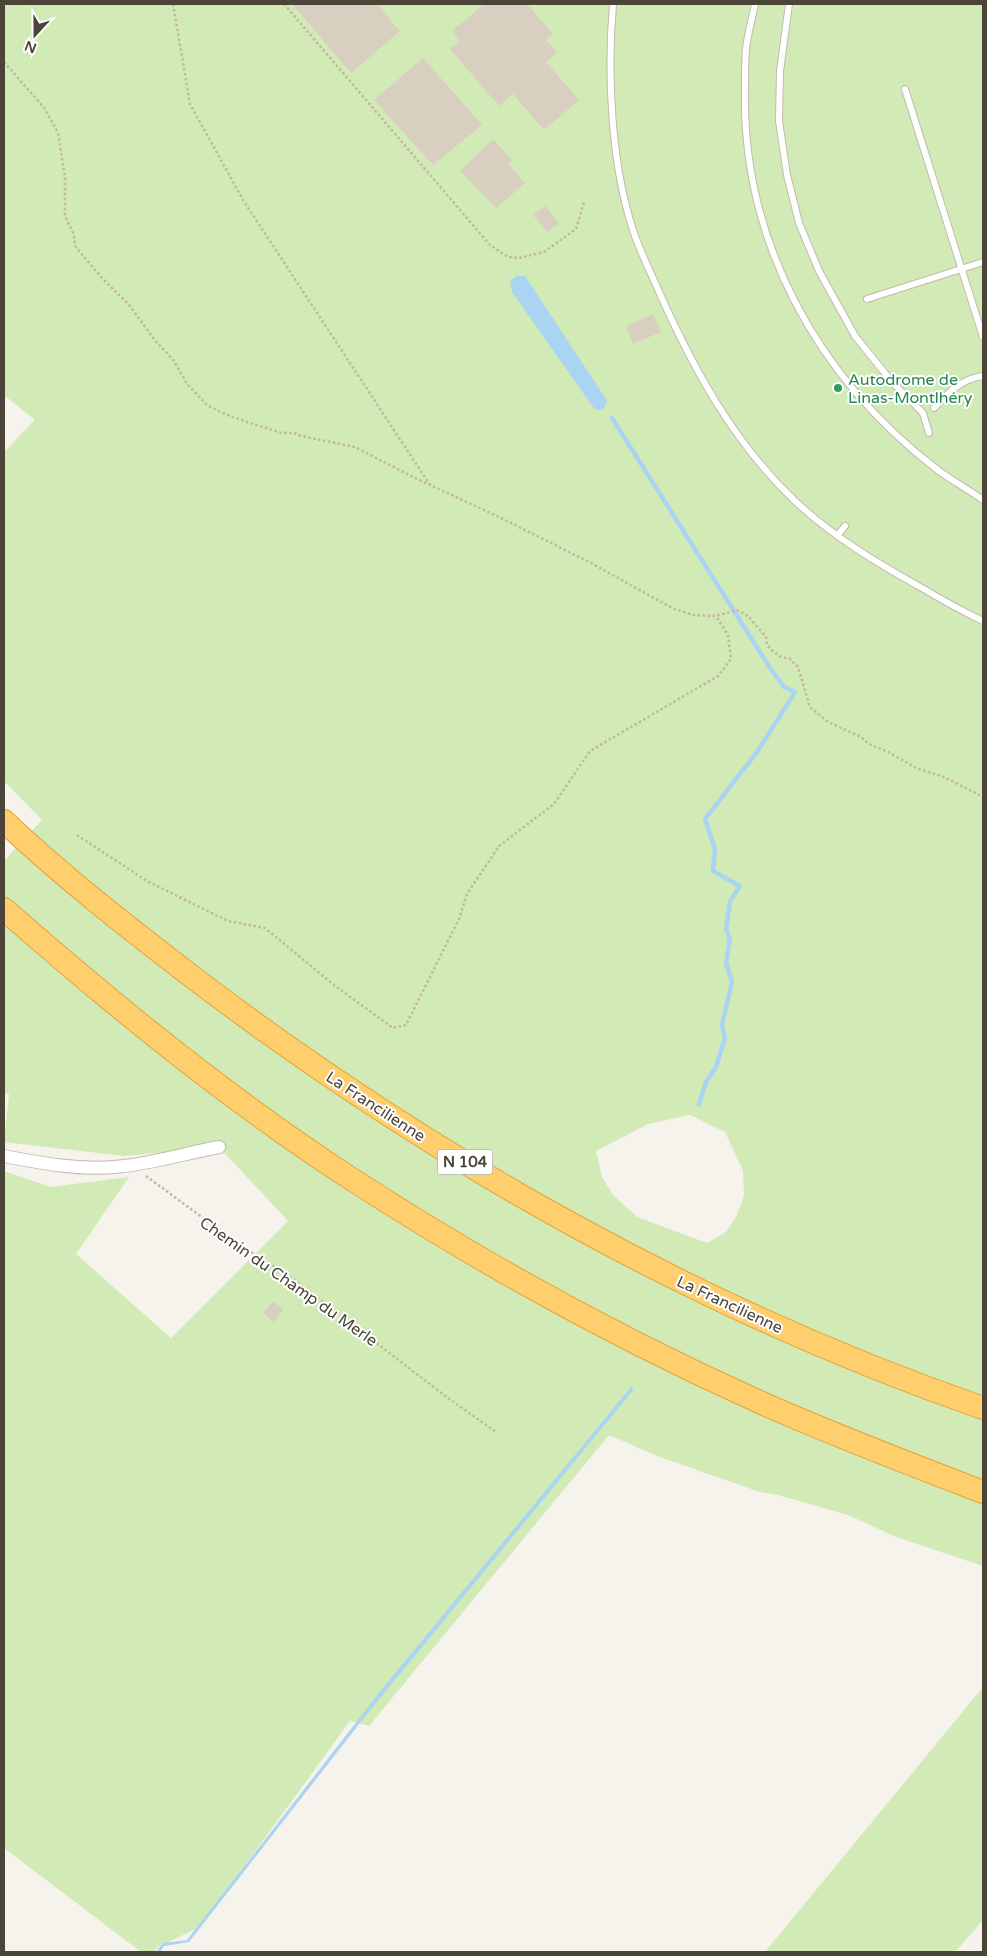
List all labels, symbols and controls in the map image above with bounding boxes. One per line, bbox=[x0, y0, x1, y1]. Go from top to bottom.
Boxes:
north arrow bbox=[10, 10, 60, 60]
text: N bbox=[22, 37, 39, 57]
place label: Autodrome de Linas-Montlhéry bbox=[848, 370, 973, 408]
marker: Autodrome de Linas-Montlhéry bbox=[832, 382, 844, 394]
street label: La Francilienne bbox=[322, 1067, 429, 1146]
road number: N 104 bbox=[438, 1150, 492, 1174]
street label: Chemin du Champ du Merle bbox=[196, 1213, 381, 1351]
street label: La Francilienne bbox=[673, 1272, 786, 1338]

